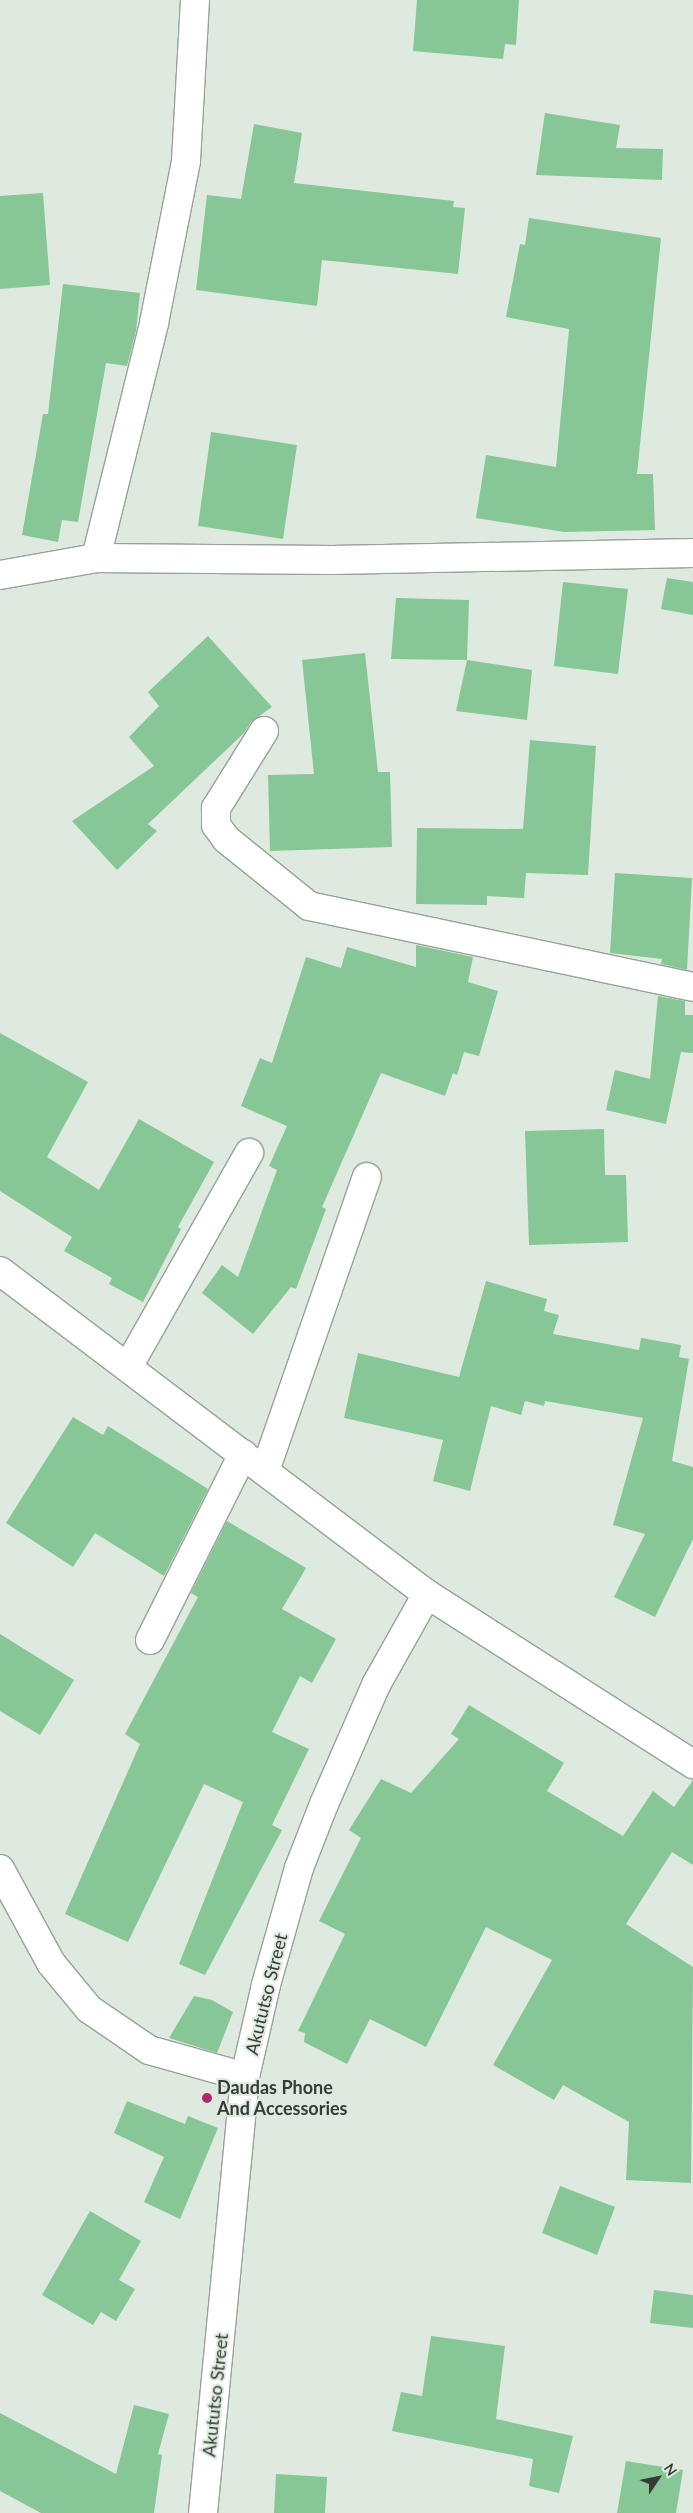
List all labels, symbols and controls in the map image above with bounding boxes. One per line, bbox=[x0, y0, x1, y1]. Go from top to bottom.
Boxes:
street label: Akututso Street bbox=[240, 1931, 292, 2057]
place label: Daudas Phone And Accessories bbox=[217, 2077, 348, 2120]
marker: Daudas Phone And Accessories bbox=[201, 2092, 213, 2104]
street label: Akututso Street bbox=[198, 2332, 232, 2458]
north arrow bbox=[633, 2453, 683, 2503]
text: N bbox=[661, 2460, 681, 2479]

